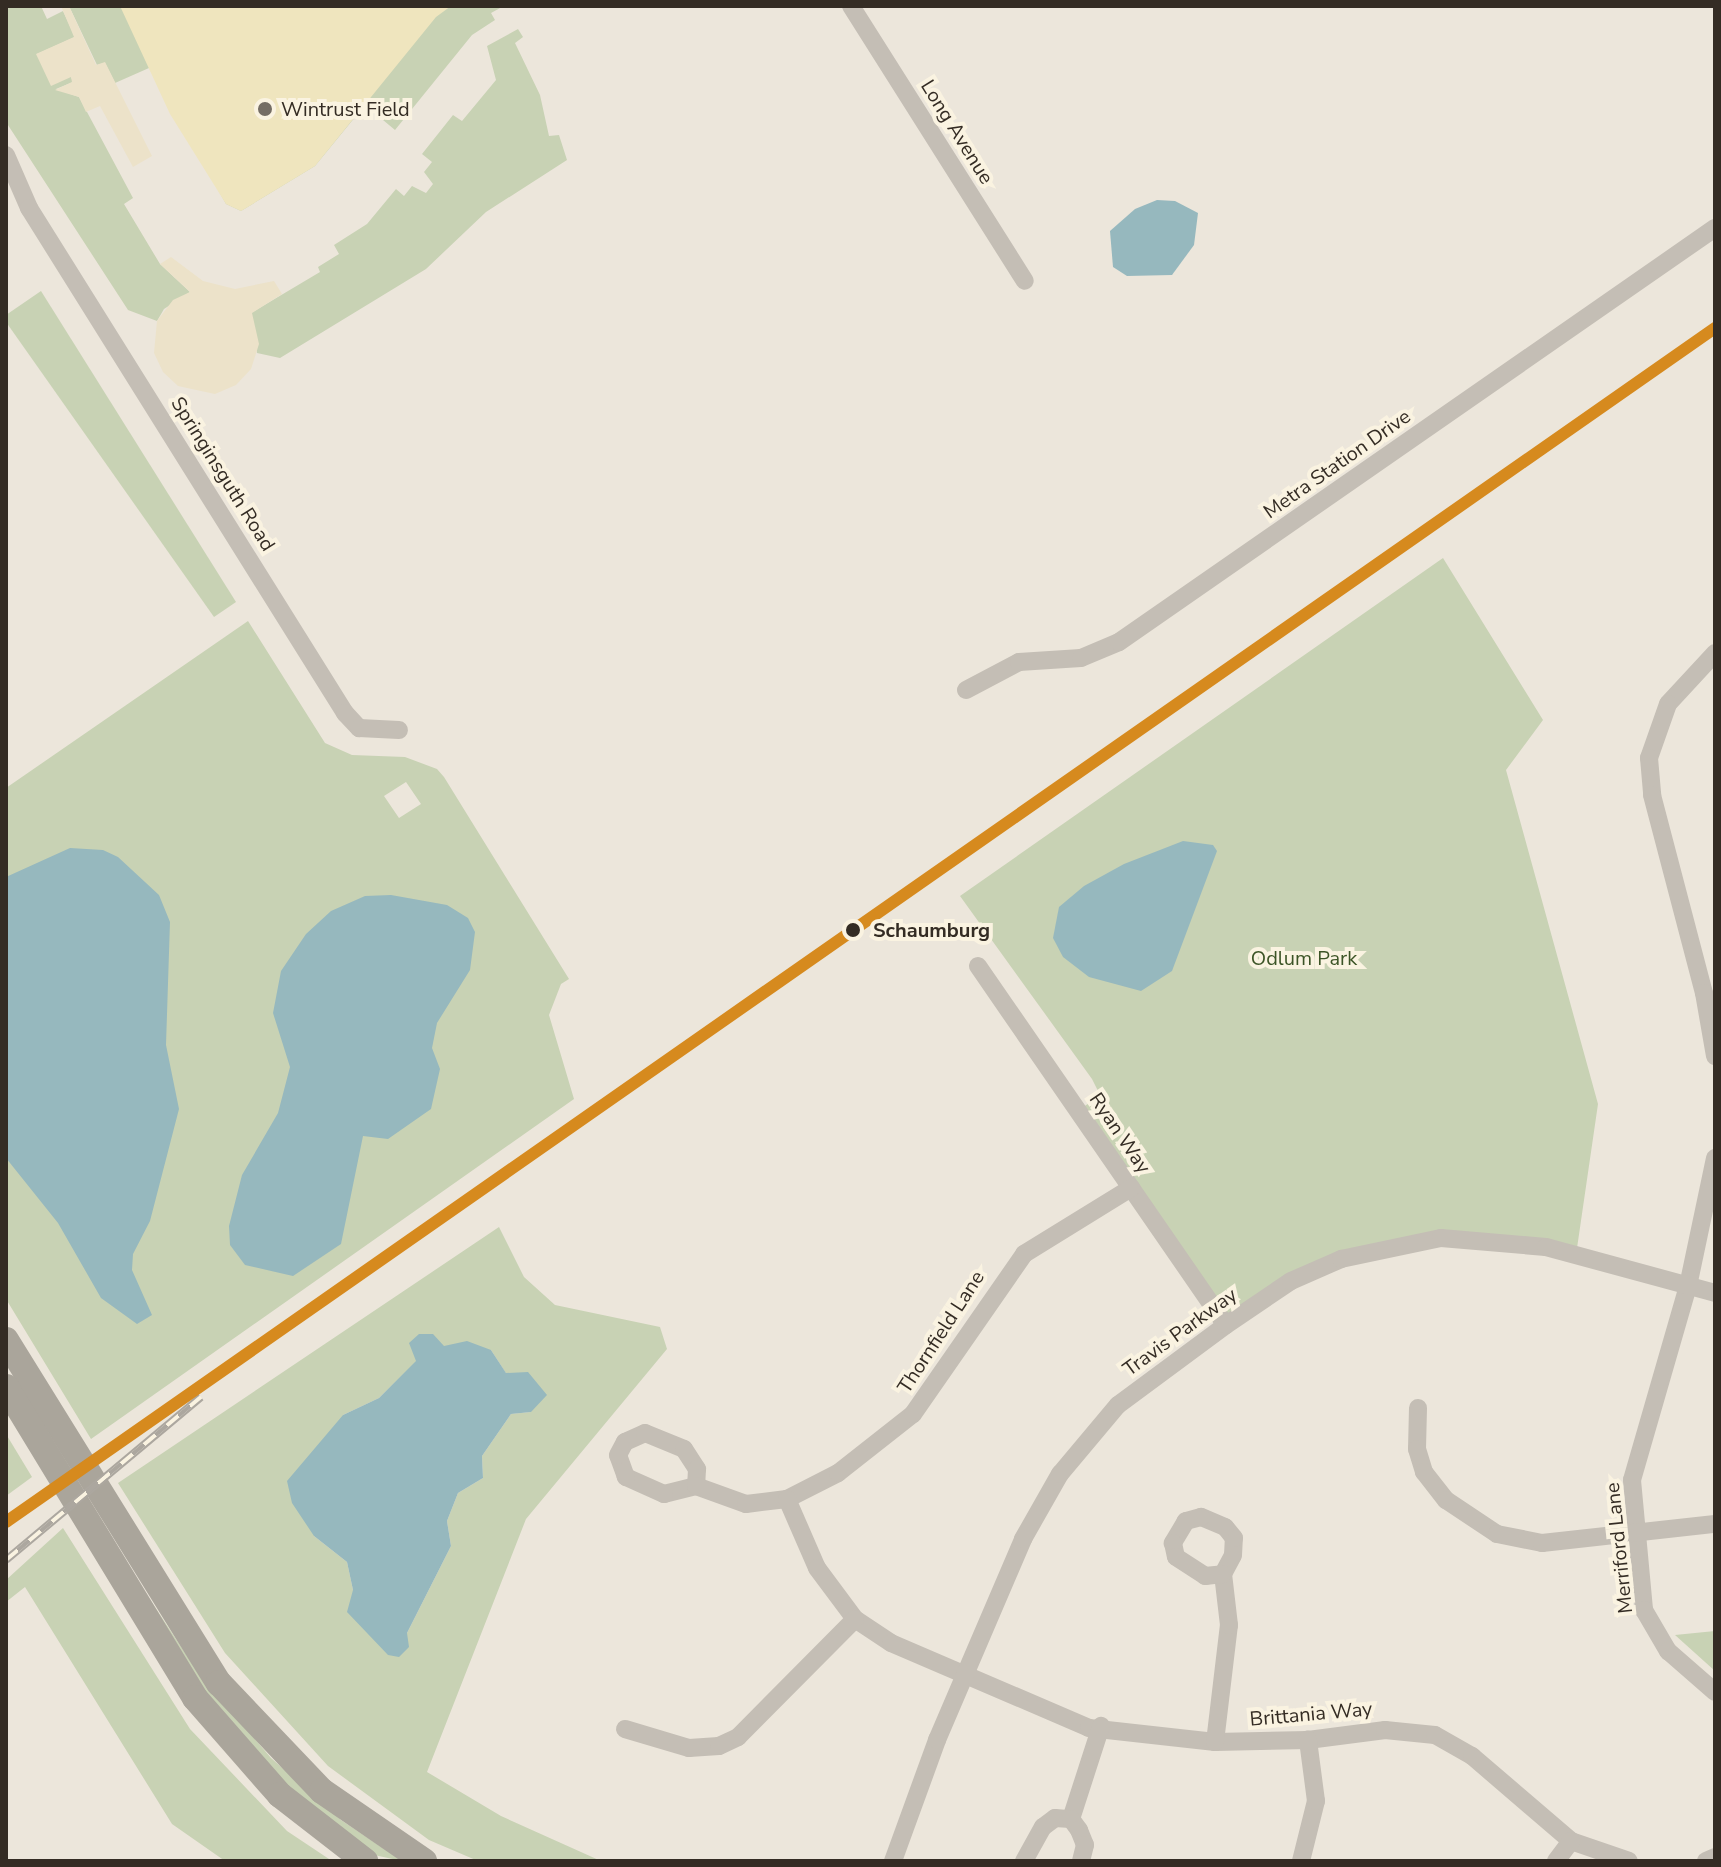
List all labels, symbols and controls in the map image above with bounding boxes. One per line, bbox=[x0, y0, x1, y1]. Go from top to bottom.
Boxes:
street label: Long Avenue bbox=[916, 76, 998, 188]
place label: Wintrust Field bbox=[281, 97, 410, 121]
marker: Wintrust Field bbox=[256, 100, 274, 118]
street label: Springinsguth Road bbox=[166, 392, 280, 556]
street label: Metra Station Drive bbox=[1259, 404, 1415, 524]
marker: Schaumburg bbox=[840, 917, 866, 943]
place label: Schaumburg bbox=[873, 918, 990, 942]
park label: Odlum Park bbox=[1251, 946, 1357, 970]
street label: Ryan Way bbox=[1084, 1088, 1156, 1178]
street label: Thornfield Lane bbox=[893, 1266, 989, 1398]
street label: Travis Parkway bbox=[1118, 1283, 1242, 1381]
street label: Merriford Lane bbox=[1600, 1481, 1638, 1615]
street label: Brittania Way bbox=[1249, 1697, 1373, 1731]

